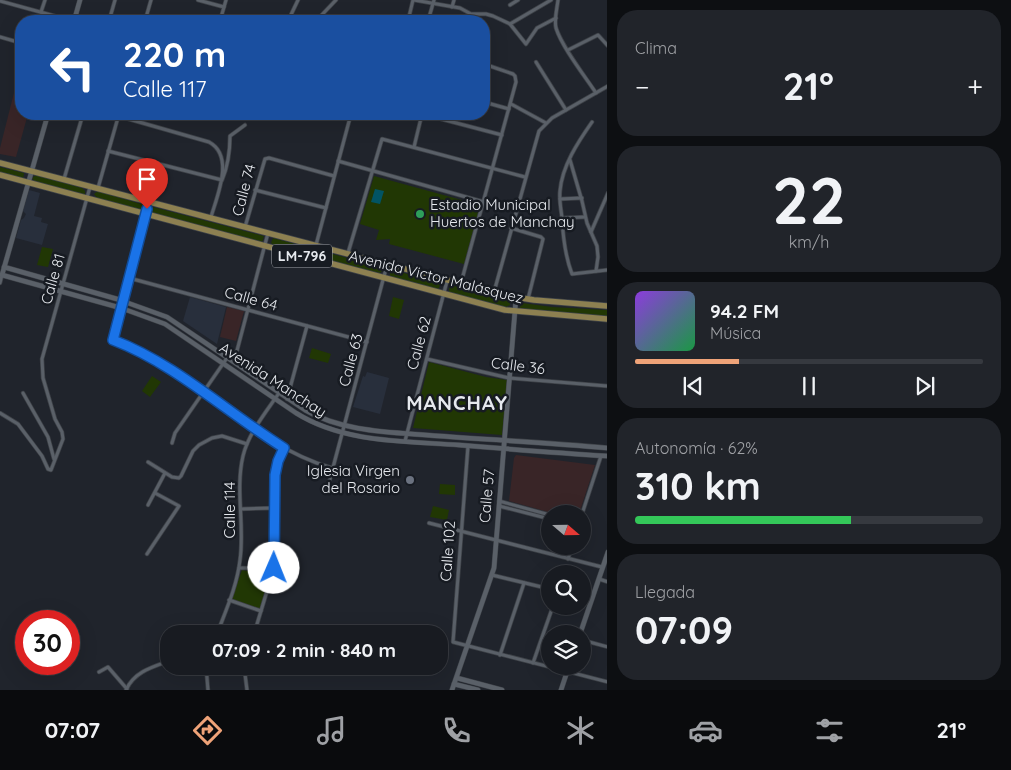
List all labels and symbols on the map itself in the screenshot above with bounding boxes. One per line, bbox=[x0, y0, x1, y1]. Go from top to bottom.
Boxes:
pin bbox=[126, 158, 168, 209]
street label: Calle 74 bbox=[227, 162, 260, 218]
place label: Estadio Municipal Huertos de Manchay bbox=[430, 195, 575, 231]
marker: Estadio Municipal Huertos de Manchay bbox=[414, 208, 426, 220]
road number: LM-796 bbox=[272, 245, 332, 268]
street label: Avenida Victor Malásquez bbox=[347, 246, 525, 307]
street label: Calle 81 bbox=[36, 251, 69, 306]
street label: Calle 64 bbox=[222, 282, 280, 315]
street label: Calle 62 bbox=[402, 314, 435, 372]
street label: Calle 63 bbox=[334, 331, 367, 388]
street label: Avenida Manchay bbox=[216, 338, 330, 421]
street label: Calle 36 bbox=[490, 353, 546, 378]
district label: MANCHAY bbox=[406, 390, 508, 415]
place label: Iglesia Virgen del Rosario bbox=[307, 461, 400, 497]
street label: Calle 57 bbox=[475, 468, 498, 524]
marker: Iglesia Virgen del Rosario bbox=[404, 474, 416, 486]
street label: Calle 114 bbox=[220, 481, 239, 539]
north arrow bbox=[541, 505, 591, 555]
street label: Calle 102 bbox=[436, 520, 459, 582]
position arrow bbox=[247, 541, 299, 593]
speed limit sign: 30 bbox=[15, 610, 80, 675]

